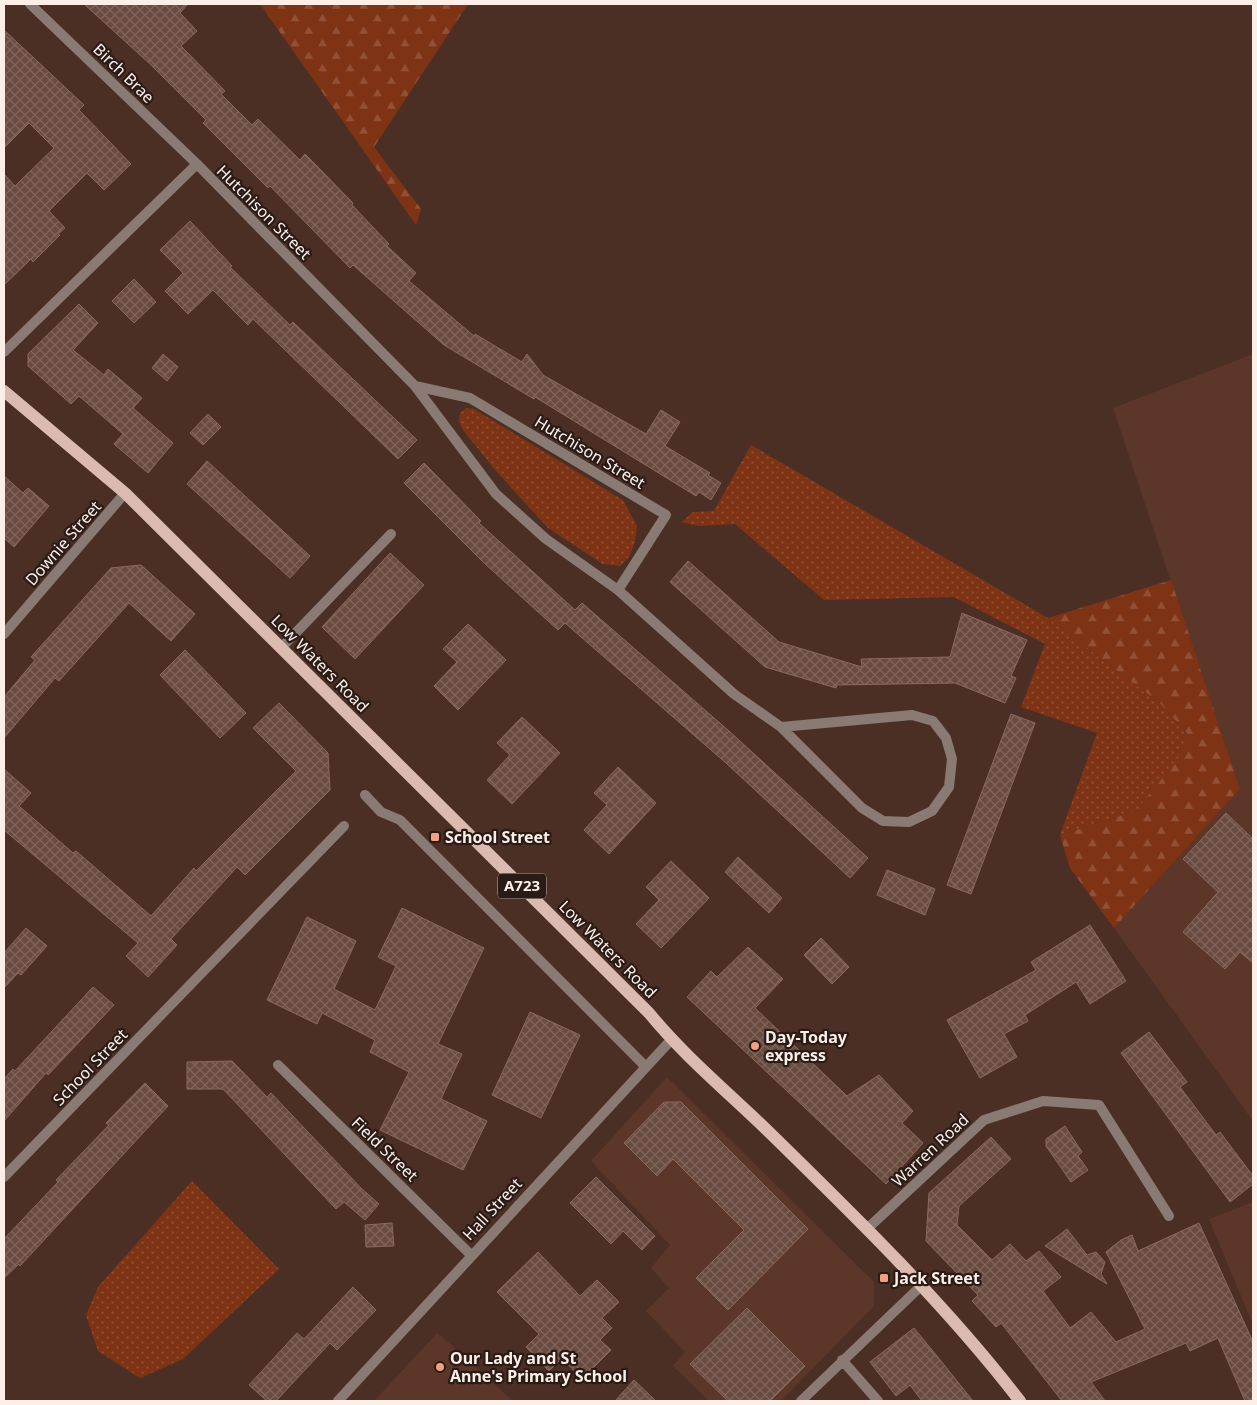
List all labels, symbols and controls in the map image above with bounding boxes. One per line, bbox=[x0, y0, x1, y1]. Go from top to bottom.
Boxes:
street label: Birch Brae bbox=[89, 38, 159, 108]
street label: Hutchison Street bbox=[212, 160, 316, 264]
street label: Hutchison Street bbox=[531, 410, 650, 494]
street label: Downie Street bbox=[20, 496, 106, 590]
street label: Low Waters Road bbox=[266, 609, 374, 717]
place label: School Street bbox=[445, 826, 550, 848]
marker: School Street bbox=[429, 831, 441, 843]
road number: A723 bbox=[498, 874, 546, 898]
street label: Low Waters Road bbox=[554, 895, 662, 1003]
street label: School Street bbox=[48, 1024, 132, 1110]
place label: Day-Today express bbox=[765, 1026, 848, 1066]
marker: Day-Today express bbox=[749, 1040, 761, 1052]
street label: Warren Road bbox=[887, 1109, 973, 1191]
street label: Field Street bbox=[347, 1112, 423, 1186]
street label: Hall Street bbox=[457, 1173, 527, 1245]
place label: Jack Street bbox=[892, 1267, 980, 1289]
marker: Jack Street bbox=[878, 1272, 890, 1284]
place label: Our Lady and St Anne's Primary School bbox=[450, 1347, 627, 1387]
marker: Our Lady and St Anne's Primary School bbox=[434, 1361, 446, 1373]

